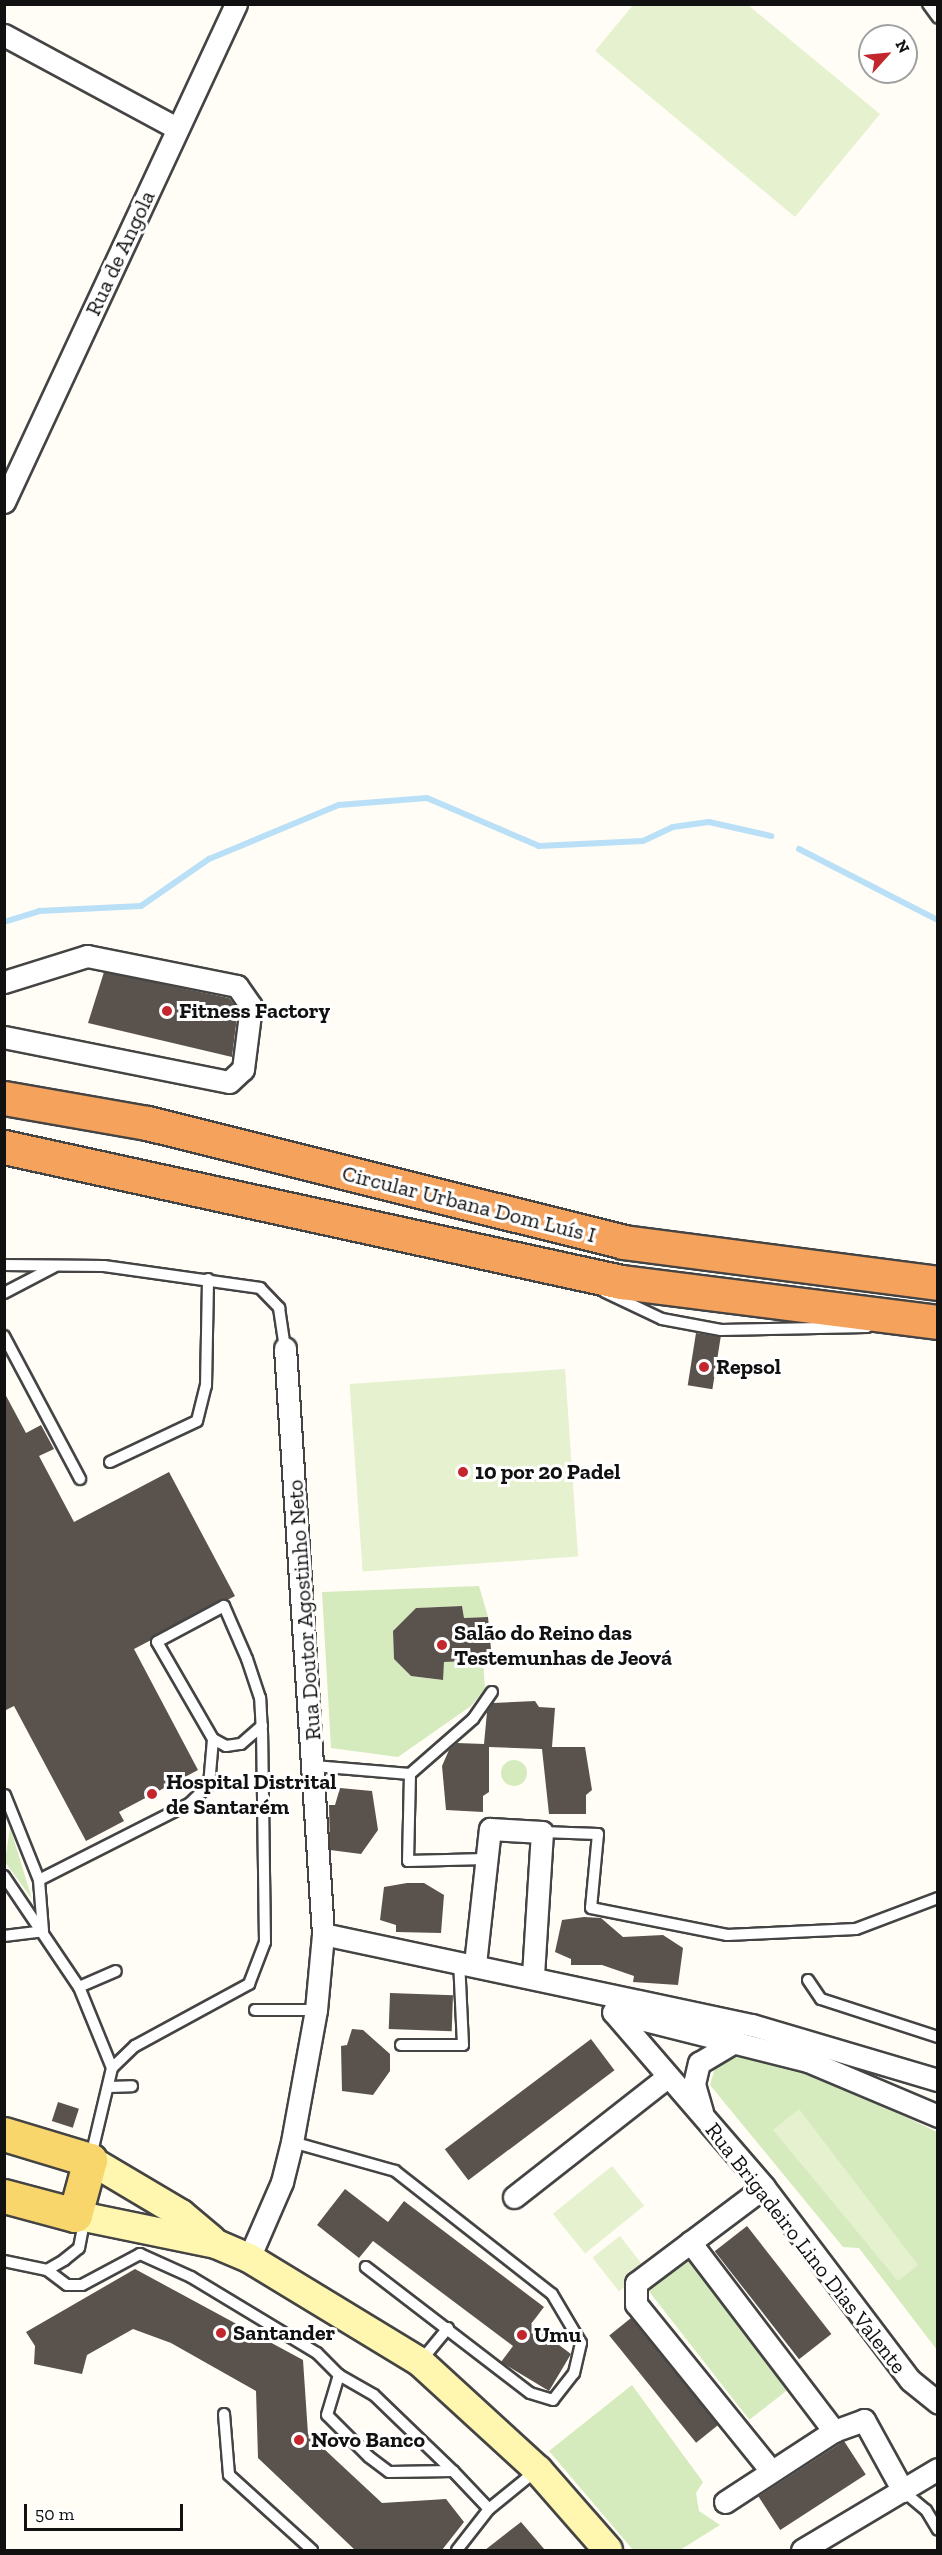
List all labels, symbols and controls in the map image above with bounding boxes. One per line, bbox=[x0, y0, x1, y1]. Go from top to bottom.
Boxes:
north arrow bbox=[858, 24, 918, 84]
text: N bbox=[891, 37, 914, 56]
street label: Rua de Angola bbox=[79, 186, 161, 320]
place label: Fitness Factory bbox=[179, 998, 330, 1024]
marker: Fitness Factory bbox=[160, 1004, 174, 1018]
street label: Circular Urbana Dom Luís I bbox=[339, 1160, 599, 1248]
place label: Repsol bbox=[716, 1354, 781, 1380]
marker: Repsol bbox=[697, 1360, 711, 1374]
place label: 10 por 20 Padel bbox=[475, 1459, 621, 1485]
marker: 10 por 20 Padel bbox=[456, 1465, 470, 1479]
street label: Rua Doutor Agostinho Neto bbox=[282, 1478, 326, 1742]
place label: Salão do Reino das Testemunhas de Jeová bbox=[454, 1619, 673, 1670]
marker: Salão do Reino das Testemunhas de Jeová bbox=[435, 1638, 449, 1652]
place label: Hospital Distrital de Santarém bbox=[166, 1768, 337, 1820]
marker: Hospital Distrital de Santarém bbox=[143, 1785, 161, 1803]
street label: Rua Brigadeiro Lino Dias Valente bbox=[700, 2117, 912, 2379]
place label: Santander bbox=[233, 2320, 335, 2346]
place label: Umu bbox=[534, 2322, 581, 2348]
marker: Santander bbox=[214, 2326, 228, 2340]
marker: Umu bbox=[515, 2328, 529, 2342]
place label: Novo Banco bbox=[311, 2427, 425, 2453]
marker: Novo Banco bbox=[292, 2433, 306, 2447]
scale bar bbox=[27, 2492, 186, 2530]
text: 50 m bbox=[35, 2503, 74, 2525]

